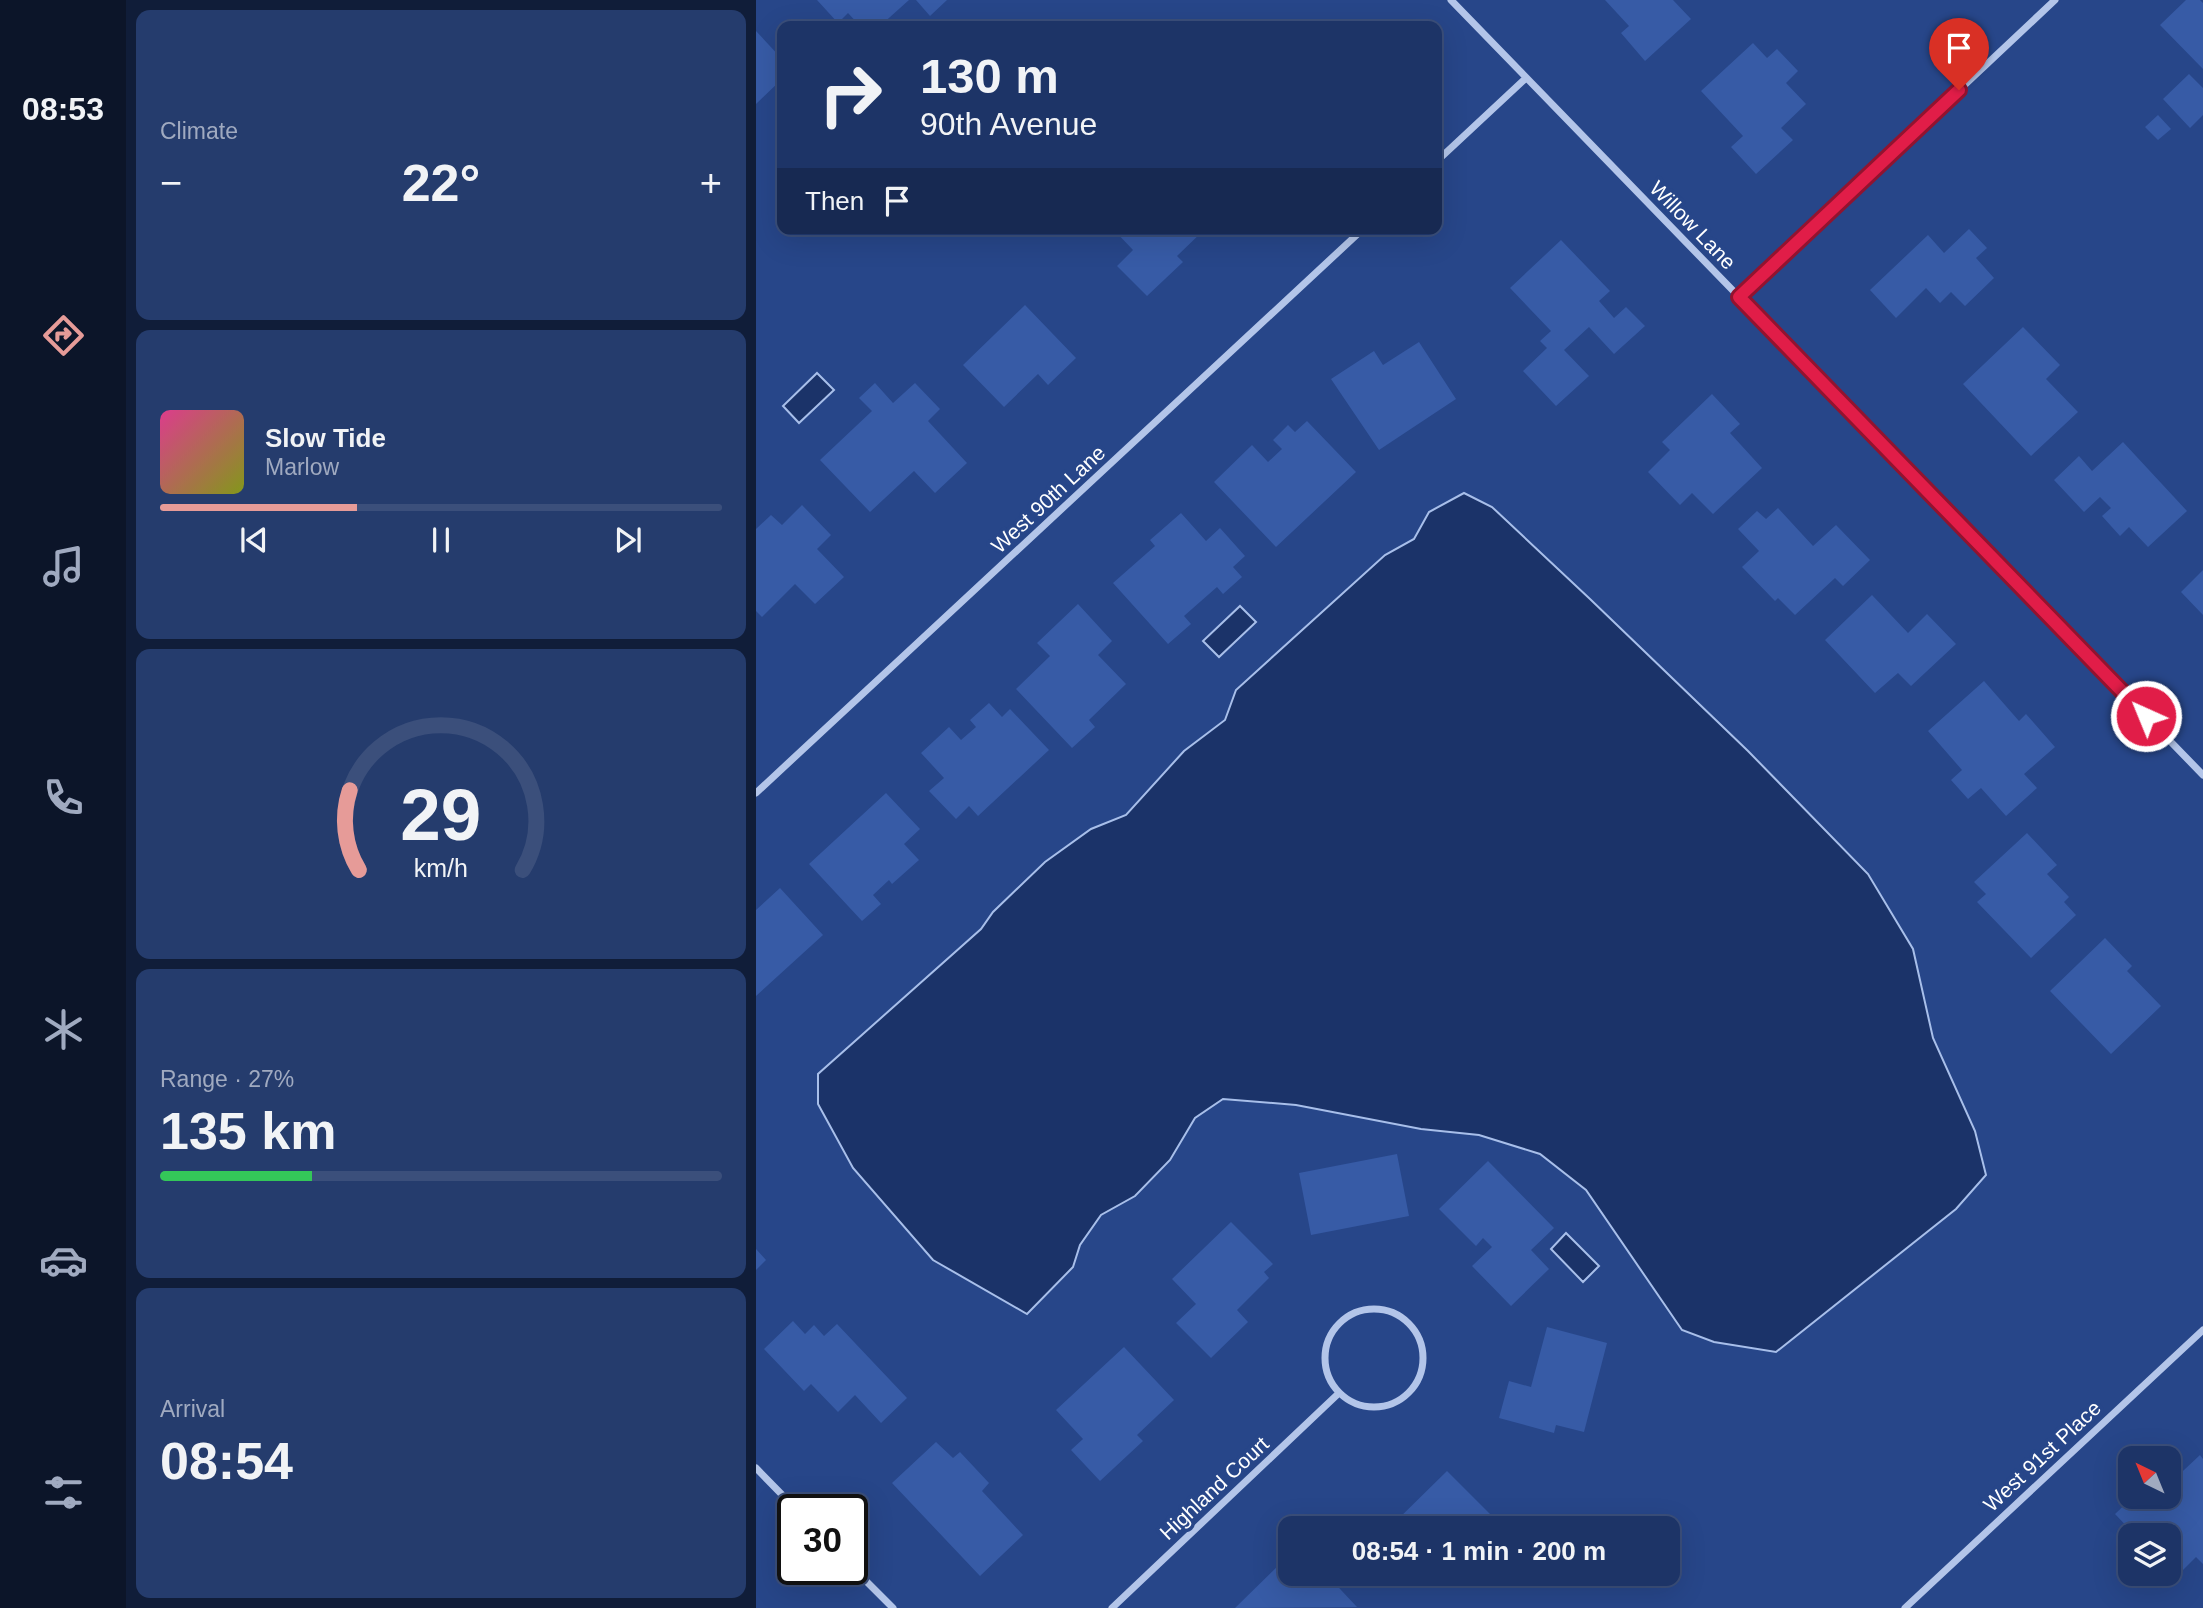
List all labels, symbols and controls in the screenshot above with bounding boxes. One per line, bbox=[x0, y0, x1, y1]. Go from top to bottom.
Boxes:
pin bbox=[1929, 18, 1989, 90]
icon: arrive bbox=[1940, 29, 1978, 67]
icon: right bbox=[805, 49, 896, 140]
text: 130 m bbox=[920, 49, 1059, 103]
text: 08:53 bbox=[22, 91, 104, 127]
text: 90th Avenue bbox=[920, 106, 1097, 142]
text: Climate bbox=[160, 118, 238, 144]
text: 22° bbox=[402, 154, 480, 212]
text: − bbox=[160, 162, 182, 204]
text: + bbox=[700, 162, 722, 204]
street label: Willow Lane bbox=[1645, 176, 1741, 274]
icon: arrive bbox=[878, 182, 916, 220]
text: Then bbox=[805, 186, 864, 216]
icon: directions bbox=[39, 311, 88, 360]
text: Slow Tide bbox=[265, 423, 386, 453]
street label: West 90th Lane bbox=[987, 441, 1109, 557]
text: Marlow bbox=[265, 454, 339, 480]
icon: previous bbox=[235, 521, 273, 559]
icon: pause bbox=[422, 521, 460, 559]
icon: next bbox=[609, 521, 647, 559]
icon: music bbox=[39, 542, 88, 591]
position arrow bbox=[2109, 679, 2183, 753]
icon: phone bbox=[39, 773, 88, 822]
text: 29 bbox=[401, 774, 481, 855]
text: km/h bbox=[414, 854, 468, 882]
icon: climate bbox=[39, 1005, 88, 1054]
text: Range · 27% bbox=[160, 1066, 294, 1092]
text: 135 km bbox=[160, 1102, 336, 1160]
icon: car bbox=[39, 1236, 88, 1285]
text: Arrival bbox=[160, 1396, 225, 1422]
street label: West 91st Place bbox=[1979, 1396, 2105, 1516]
text: 08:54 bbox=[160, 1432, 293, 1490]
street label: Highland Court bbox=[1155, 1432, 1273, 1544]
north arrow bbox=[2118, 1446, 2180, 1508]
map controls bbox=[2118, 1446, 2181, 1586]
icon: filters bbox=[39, 1468, 88, 1517]
speed limit sign: 30 bbox=[777, 1494, 868, 1585]
button: layers bbox=[2118, 1523, 2181, 1586]
text: 08:54 · 1 min · 200 m bbox=[1352, 1536, 1606, 1566]

